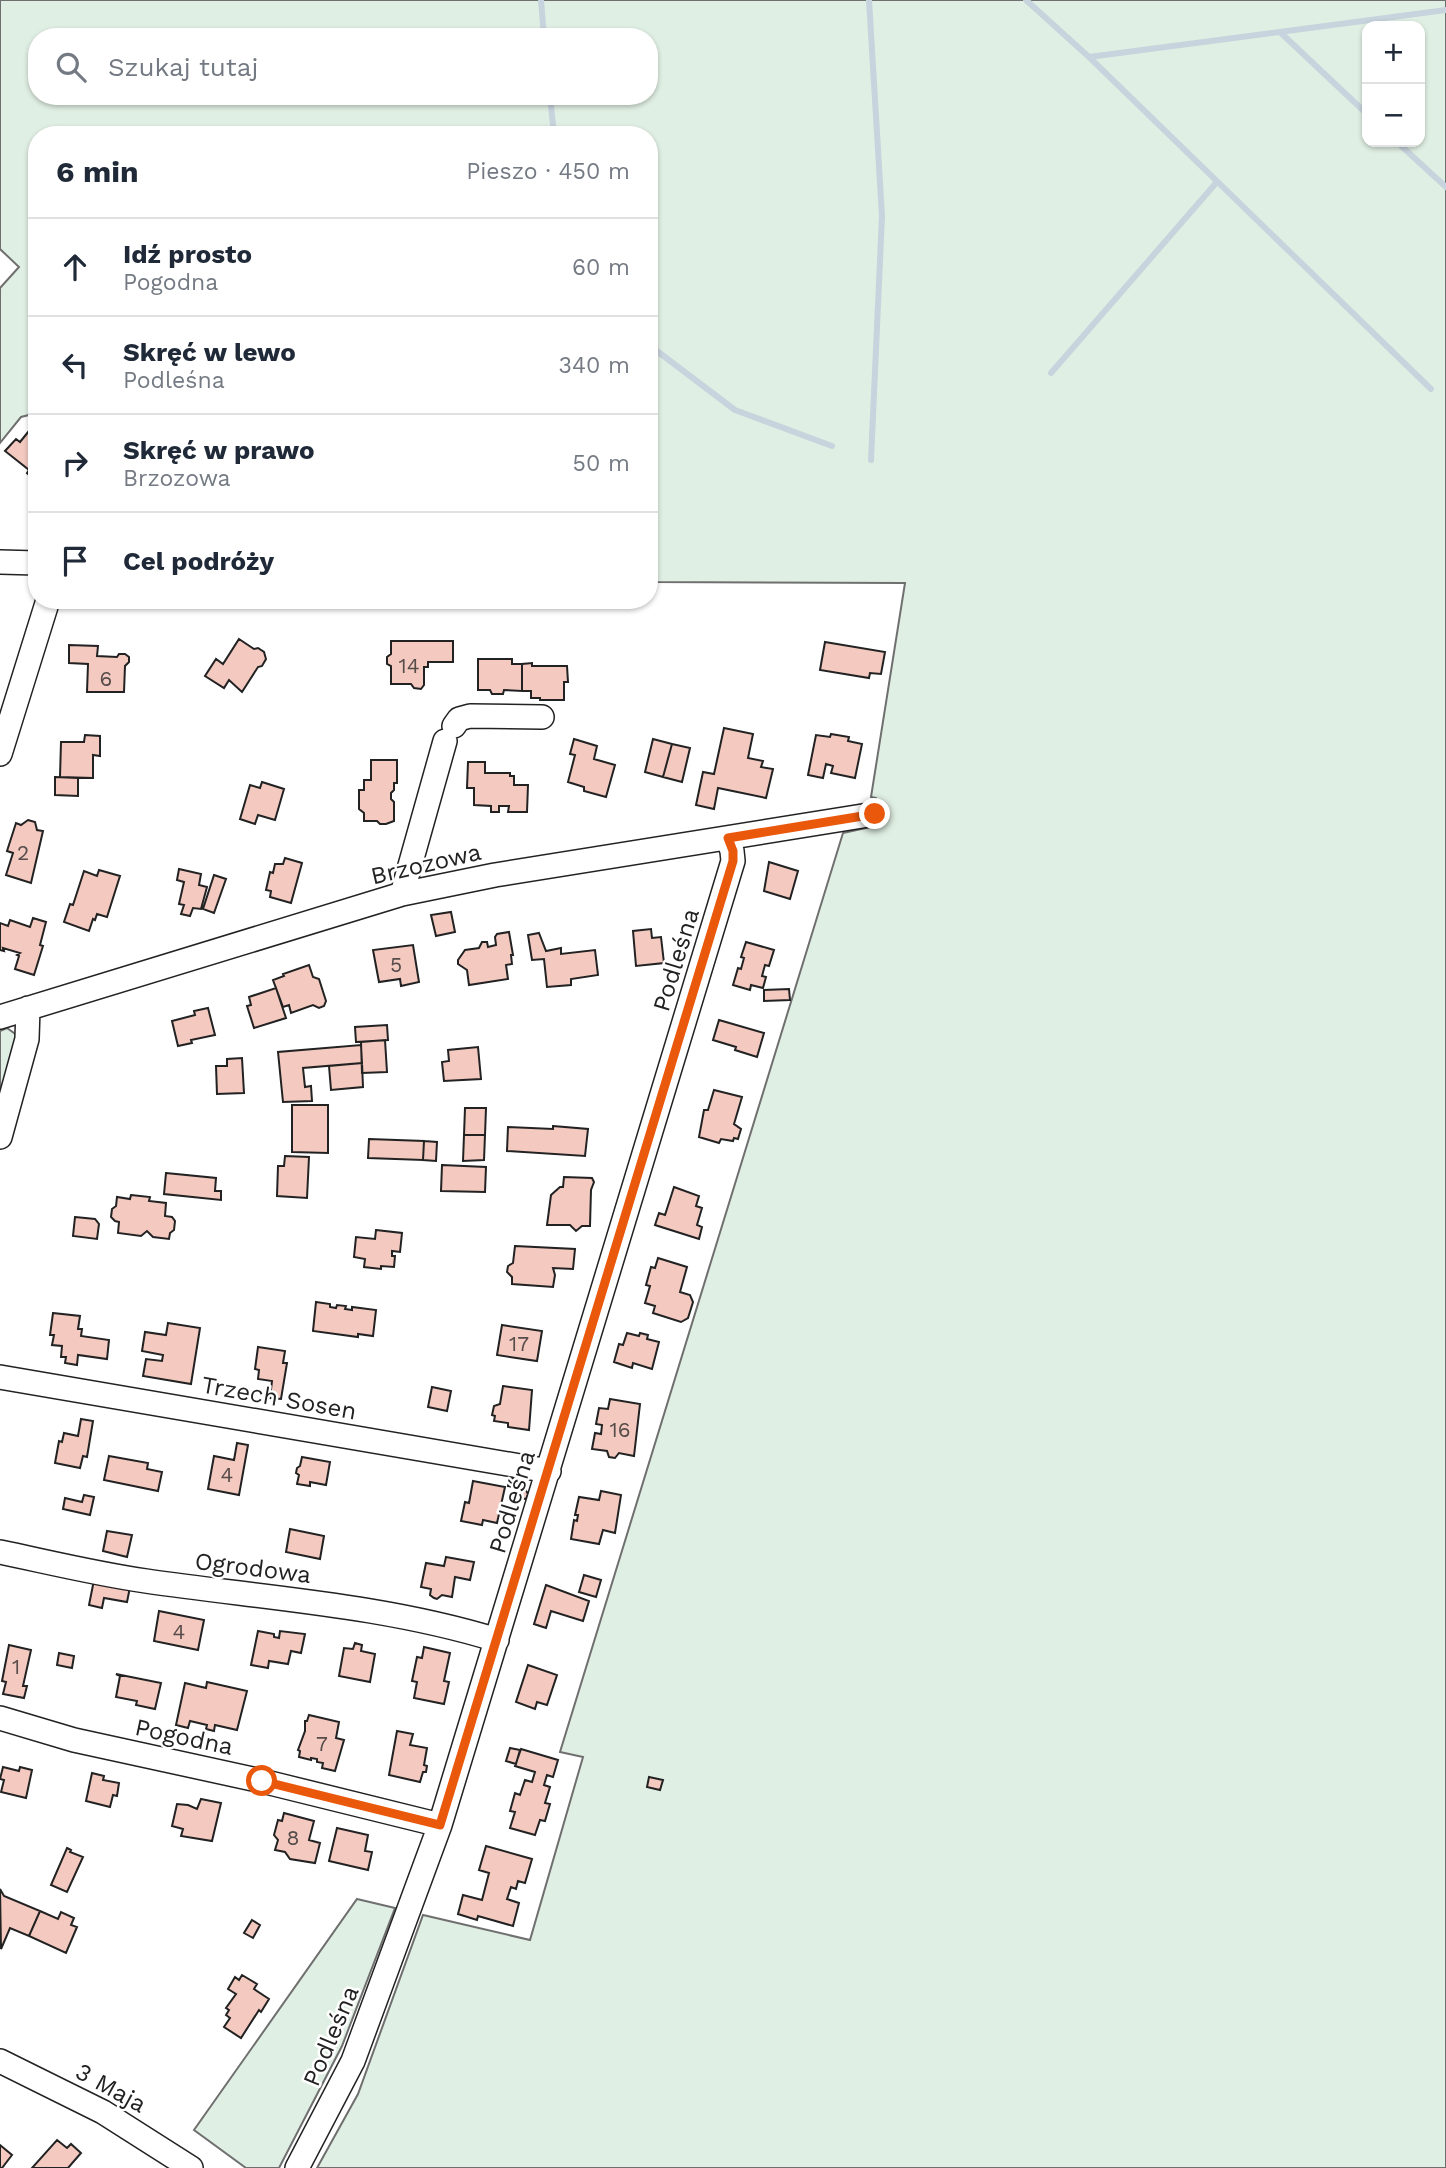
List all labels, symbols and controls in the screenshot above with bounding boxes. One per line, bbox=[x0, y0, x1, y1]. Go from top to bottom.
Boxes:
map controls bbox=[1362, 21, 1425, 147]
button: + bbox=[1362, 21, 1425, 84]
search box bbox=[28, 28, 658, 105]
icon: search bbox=[52, 48, 90, 86]
text: Szukaj tutaj bbox=[108, 52, 258, 82]
button: − bbox=[1362, 84, 1425, 147]
text: 6 min bbox=[56, 154, 139, 189]
text: Pieszo · 450 m bbox=[466, 158, 630, 185]
text: Idź prosto bbox=[123, 239, 252, 269]
icon: ahead bbox=[56, 248, 94, 286]
text: 60 m bbox=[572, 254, 630, 281]
text: Pogodna bbox=[123, 269, 218, 296]
text: Skręć w lewo bbox=[123, 337, 296, 367]
icon: left bbox=[56, 346, 94, 384]
text: 340 m bbox=[558, 352, 630, 379]
text: Podleśna bbox=[123, 367, 225, 394]
text: Skręć w prawo bbox=[123, 435, 315, 465]
icon: right bbox=[56, 444, 94, 482]
text: 50 m bbox=[573, 450, 630, 477]
text: Brzozowa bbox=[123, 465, 231, 492]
icon: arrive bbox=[56, 542, 94, 580]
text: Cel podróży bbox=[123, 546, 274, 576]
house number: 14 bbox=[398, 653, 420, 678]
house number: 6 bbox=[100, 666, 112, 691]
route end bbox=[859, 798, 890, 829]
street label: Brzozowa bbox=[368, 838, 484, 890]
house number: 2 bbox=[17, 840, 29, 865]
street label: Podleśna bbox=[647, 905, 705, 1015]
house number: 5 bbox=[390, 952, 402, 977]
house number: 17 bbox=[509, 1331, 529, 1356]
street label: Trzech Sosen bbox=[199, 1371, 359, 1425]
house number: 16 bbox=[610, 1417, 630, 1442]
street label: Podleśna bbox=[483, 1447, 541, 1557]
house number: 4 bbox=[221, 1462, 233, 1487]
street label: Ogrodowa bbox=[193, 1547, 313, 1589]
house number: 4 bbox=[173, 1619, 185, 1644]
house number: 1 bbox=[12, 1654, 20, 1679]
street label: Pogodna bbox=[132, 1713, 236, 1761]
house number: 7 bbox=[316, 1731, 328, 1756]
route start bbox=[246, 1765, 277, 1796]
house number: 8 bbox=[287, 1825, 299, 1850]
street label: Podleśna bbox=[297, 1982, 365, 2090]
street label: 3 Maja bbox=[71, 2057, 151, 2119]

